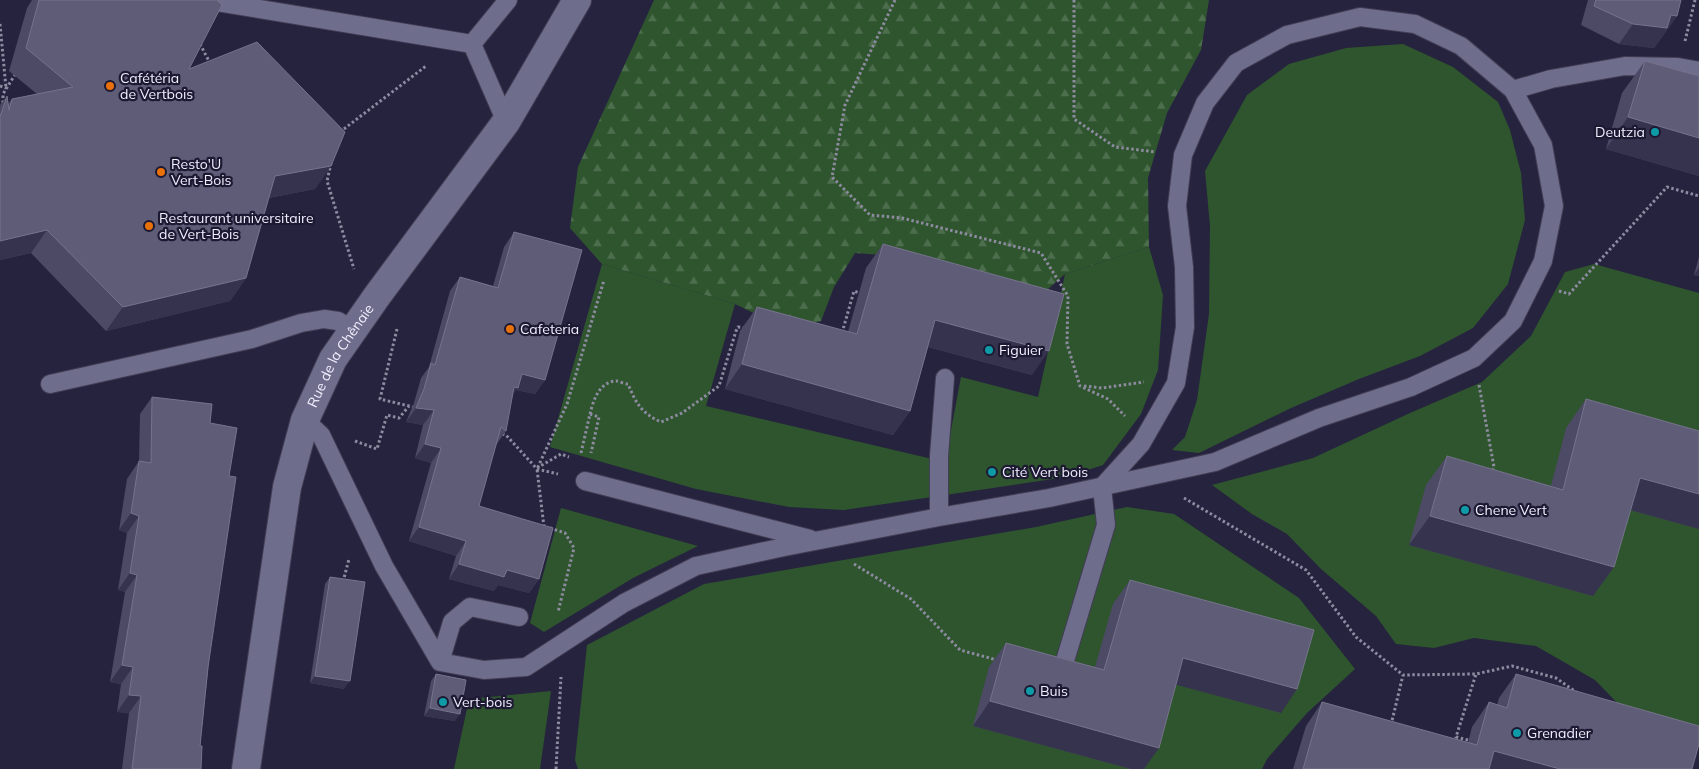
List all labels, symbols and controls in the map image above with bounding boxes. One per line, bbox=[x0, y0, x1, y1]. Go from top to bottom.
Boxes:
place label: Cafétéria de Vertbois bbox=[120, 69, 193, 103]
marker: Cafétéria de Vertbois bbox=[104, 80, 116, 92]
place label: Deutzia bbox=[1595, 123, 1645, 141]
marker: Deutzia bbox=[1649, 126, 1661, 138]
place label: Resto'U Vert-Bois bbox=[171, 155, 232, 189]
marker: Resto'U Vert-Bois bbox=[155, 166, 167, 178]
place label: Restaurant universitaire de Vert-Bois bbox=[159, 209, 314, 243]
marker: Restaurant universitaire de Vert-Bois bbox=[143, 220, 155, 232]
street label: Rue de la Chênaie bbox=[303, 300, 378, 410]
place label: Cafeteria bbox=[520, 320, 579, 338]
marker: Cafeteria bbox=[504, 323, 516, 335]
place label: Figuier bbox=[999, 341, 1044, 359]
marker: Figuier bbox=[983, 344, 995, 356]
place label: Cité Vert bois bbox=[1002, 463, 1088, 481]
marker: Cité Vert bois bbox=[986, 466, 998, 478]
place label: Chene Vert bbox=[1475, 501, 1547, 519]
marker: Chene Vert bbox=[1459, 504, 1471, 516]
place label: Buis bbox=[1040, 682, 1068, 700]
marker: Buis bbox=[1024, 685, 1036, 697]
place label: Vert-bois bbox=[453, 693, 512, 711]
marker: Vert-bois bbox=[437, 696, 449, 708]
place label: Grenadier bbox=[1527, 724, 1592, 742]
marker: Grenadier bbox=[1511, 727, 1523, 739]

